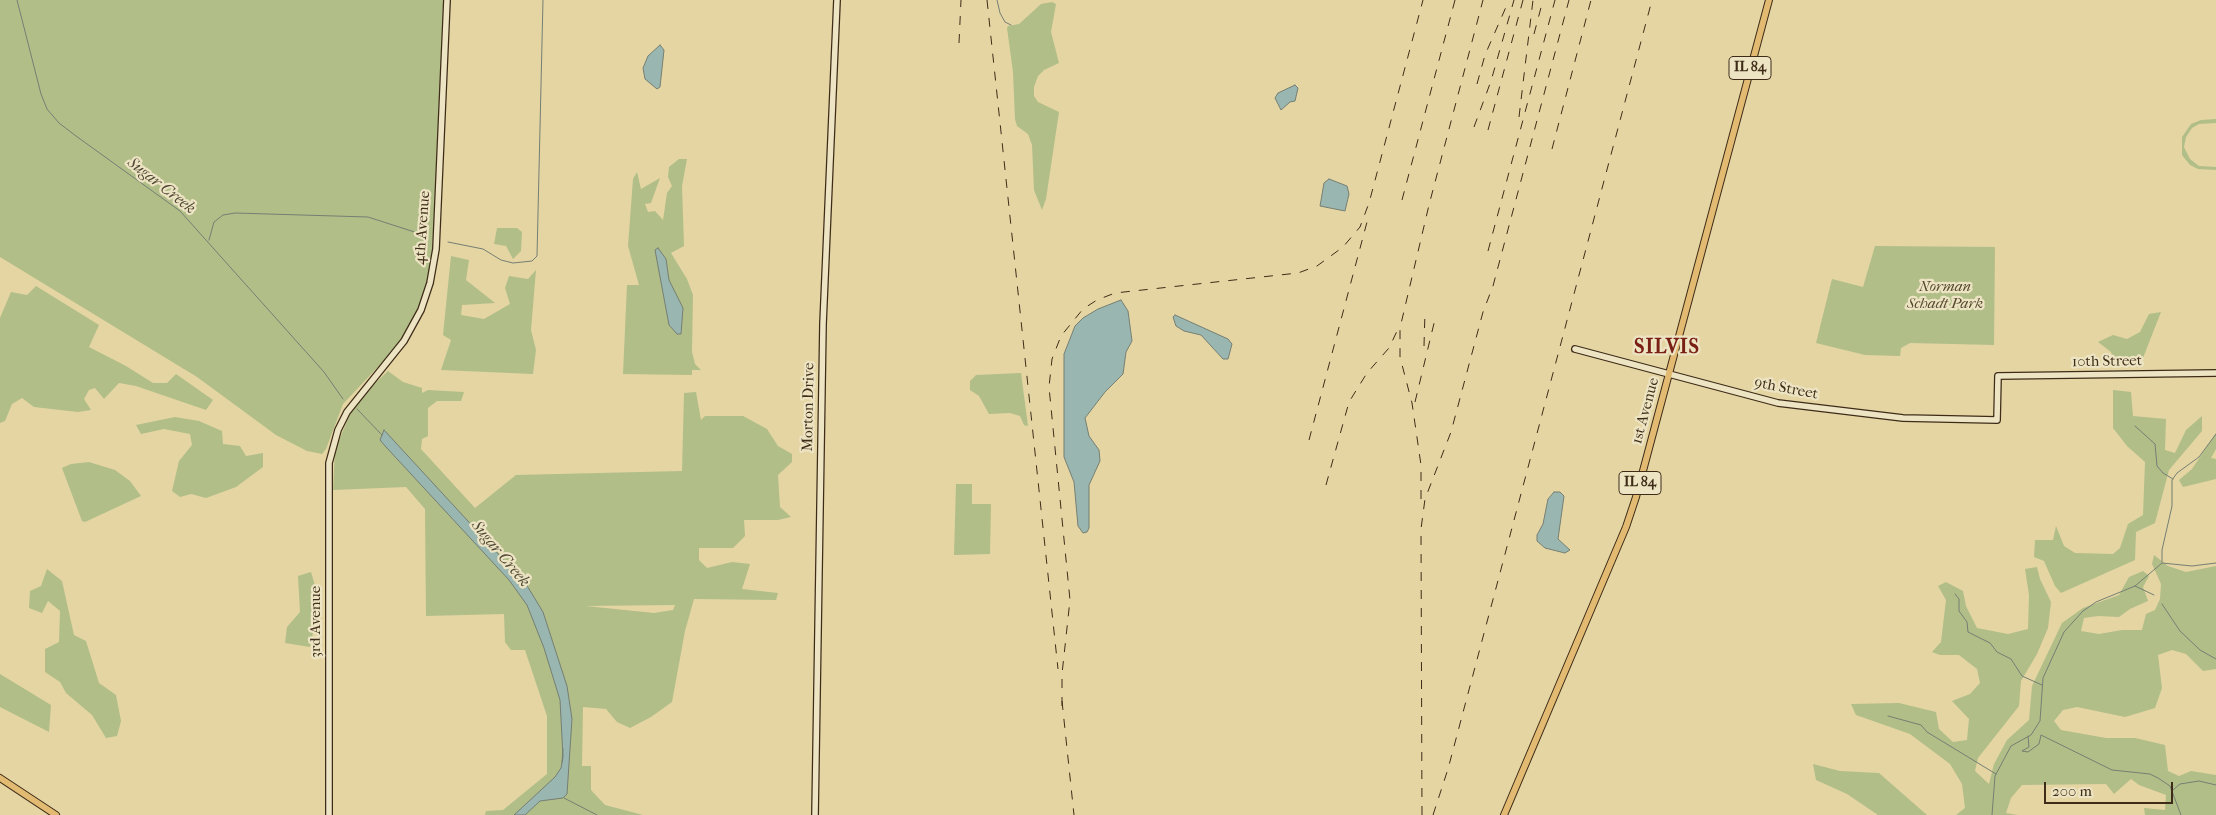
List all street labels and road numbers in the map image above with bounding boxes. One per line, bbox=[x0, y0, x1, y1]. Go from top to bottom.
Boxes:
road number: IL 84 bbox=[1729, 56, 1771, 80]
street label: 4th Avenue bbox=[411, 190, 435, 266]
street label: 10th Street bbox=[2072, 352, 2142, 372]
street label: Morton Drive bbox=[799, 362, 819, 452]
street label: 9th Street bbox=[1753, 374, 1819, 404]
street label: 1st Avenue bbox=[1629, 376, 1663, 446]
road number: IL 84 bbox=[1619, 472, 1661, 494]
street label: 3rd Avenue bbox=[307, 586, 325, 658]

